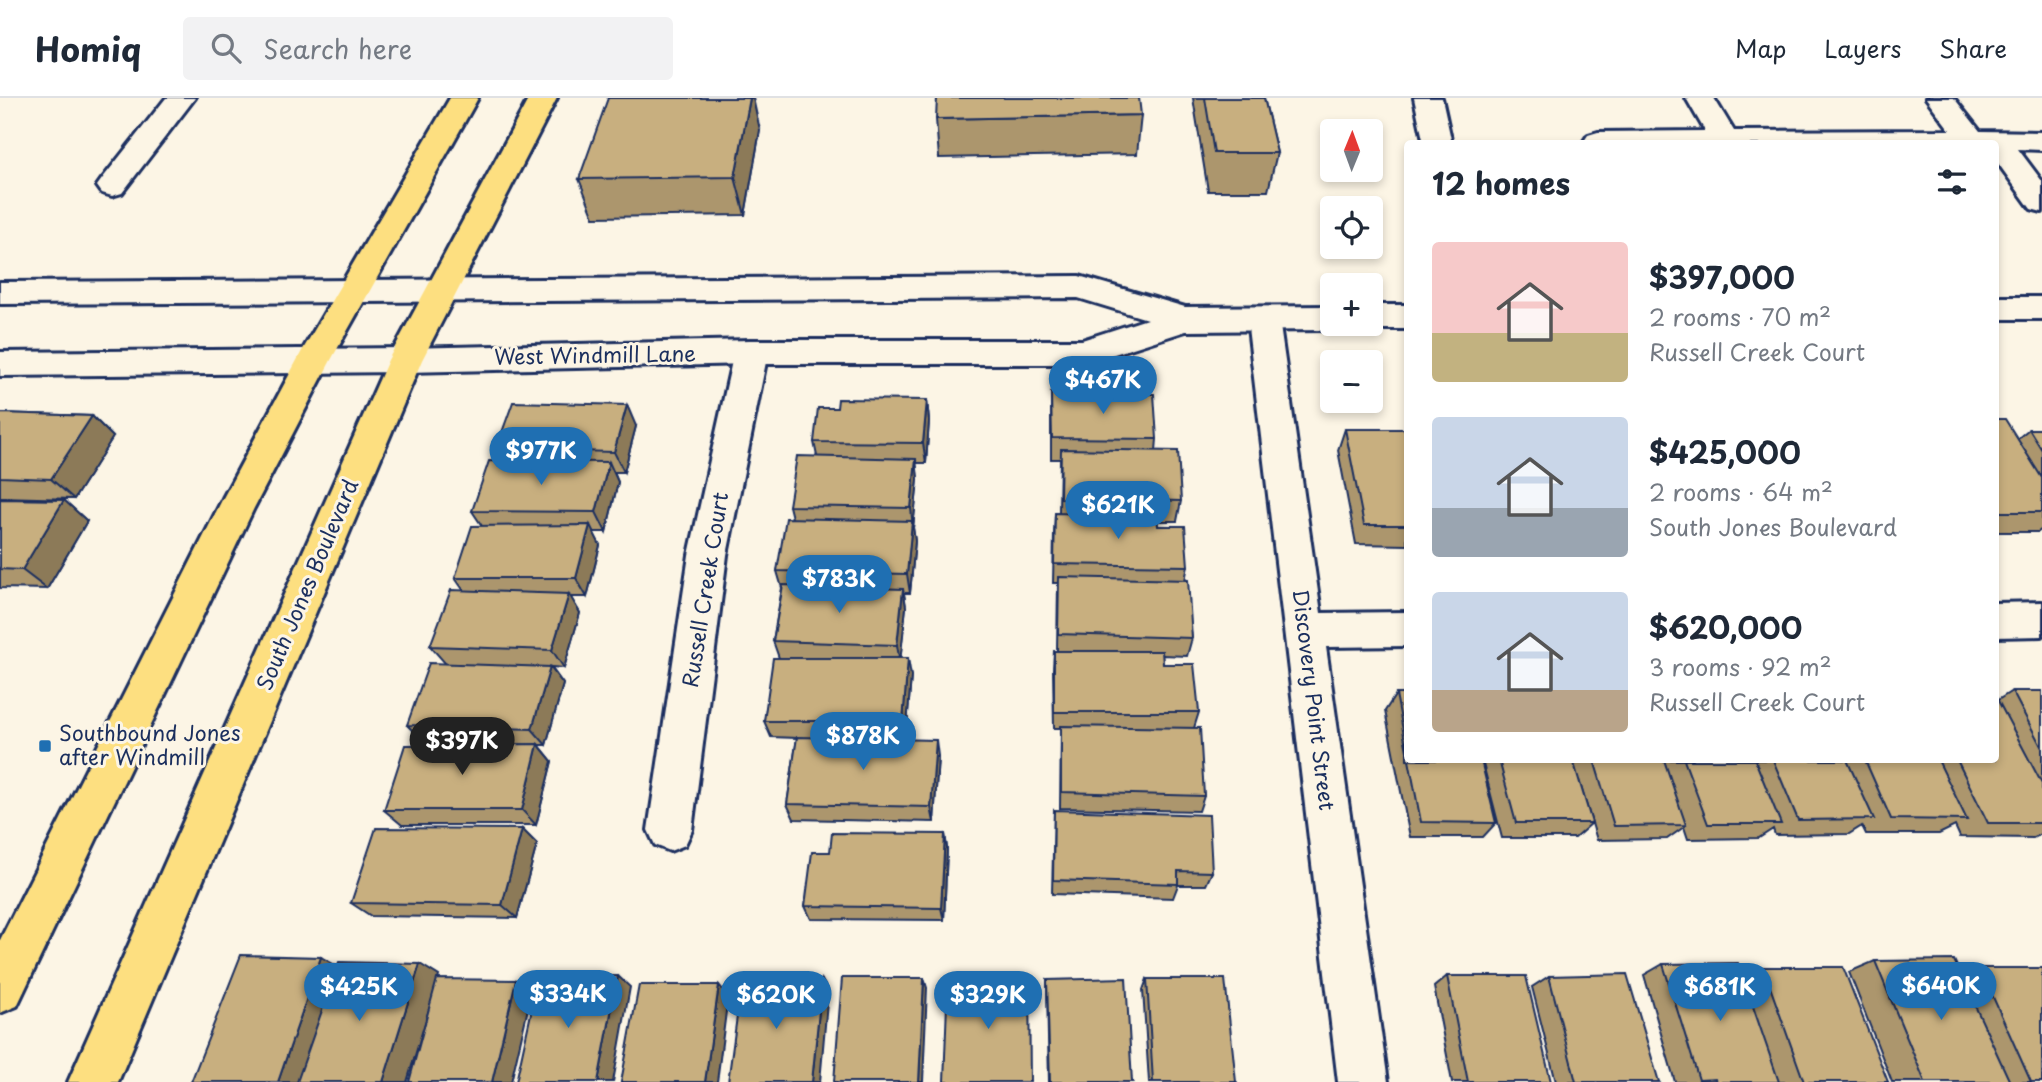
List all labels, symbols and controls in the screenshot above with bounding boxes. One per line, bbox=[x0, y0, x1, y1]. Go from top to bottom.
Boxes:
search box bbox=[183, 17, 673, 80]
text: Homiq bbox=[35, 23, 141, 73]
icon: search bbox=[207, 29, 245, 67]
text: Search here bbox=[263, 29, 412, 68]
text: Map bbox=[1735, 30, 1786, 66]
text: Layers bbox=[1824, 30, 1901, 66]
text: Share bbox=[1939, 30, 2007, 66]
north arrow bbox=[1320, 119, 1382, 182]
map controls bbox=[1320, 119, 1383, 413]
text: 12 homes bbox=[1432, 160, 1570, 205]
icon: filters bbox=[1933, 163, 1971, 201]
button: locate bbox=[1320, 196, 1383, 259]
text: $397,000 bbox=[1649, 254, 1795, 299]
icon: home bbox=[1488, 270, 1572, 354]
button: + bbox=[1320, 273, 1383, 336]
text: 2 rooms · 70 m² bbox=[1649, 299, 1831, 334]
text: Russell Creek Court bbox=[1649, 334, 1865, 369]
street label: West Windmill Lane bbox=[494, 336, 696, 372]
button: − bbox=[1320, 350, 1383, 413]
pin: $467K bbox=[1054, 356, 1152, 416]
text: $467K bbox=[1065, 361, 1141, 396]
pin: $977K bbox=[492, 428, 590, 487]
text: $425,000 bbox=[1649, 429, 1801, 474]
text: $977K bbox=[505, 432, 577, 467]
icon: home bbox=[1488, 445, 1572, 529]
street label: South Jones Boulevard bbox=[247, 474, 365, 695]
text: 2 rooms · 64 m² bbox=[1649, 474, 1833, 509]
pin: $621K bbox=[1069, 482, 1167, 541]
text: $621K bbox=[1081, 486, 1155, 521]
street label: Russell Creek Court bbox=[673, 490, 735, 690]
text: South Jones Boulevard bbox=[1649, 509, 1897, 544]
pin: $783K bbox=[790, 556, 888, 615]
text: $783K bbox=[802, 560, 876, 595]
street label: Discovery Point Street bbox=[1286, 587, 1344, 812]
text: $620,000 bbox=[1649, 604, 1803, 649]
icon: home bbox=[1488, 620, 1572, 704]
text: 3 rooms · 92 m² bbox=[1649, 649, 1832, 684]
text: Russell Creek Court bbox=[1649, 684, 1865, 719]
pin: $878K bbox=[814, 712, 912, 772]
place label: Southbound Jones after Windmill bbox=[59, 716, 241, 772]
text: $878K bbox=[826, 717, 900, 752]
pin: $397K bbox=[413, 718, 511, 777]
text: $397K bbox=[426, 722, 498, 757]
marker: Southbound Jones after Windmill bbox=[37, 738, 53, 754]
pin: $640K bbox=[1892, 962, 1990, 1022]
pin: $425K bbox=[310, 964, 408, 1023]
pin: $681K bbox=[1671, 964, 1769, 1023]
text: $640K bbox=[1901, 967, 1981, 1002]
text: $425K bbox=[320, 968, 398, 1003]
text: $681K bbox=[1684, 968, 1756, 1003]
pin: $334K bbox=[519, 970, 617, 1030]
pin: $620K bbox=[727, 972, 825, 1031]
pin: $329K bbox=[939, 972, 1037, 1031]
text: $334K bbox=[529, 975, 607, 1010]
text: $620K bbox=[737, 976, 815, 1011]
text: $329K bbox=[950, 976, 1026, 1011]

